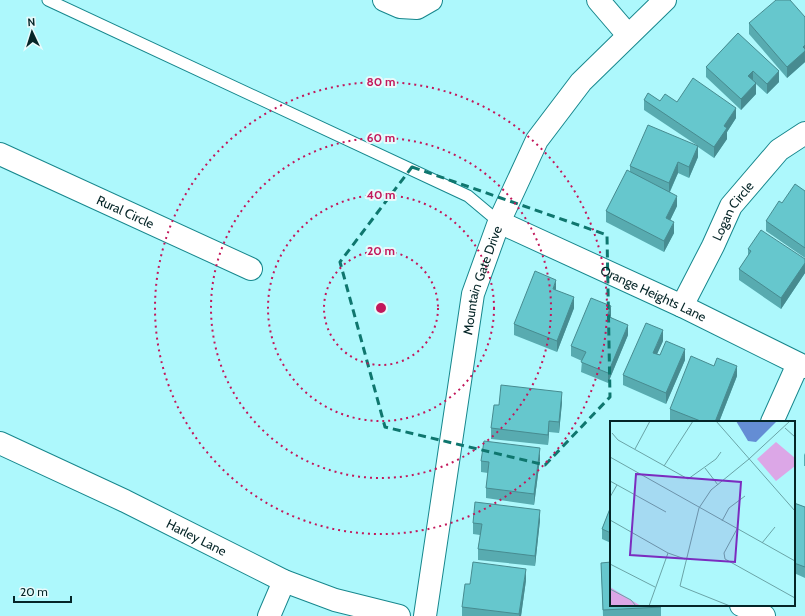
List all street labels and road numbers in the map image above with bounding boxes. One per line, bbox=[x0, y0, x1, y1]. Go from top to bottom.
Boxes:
street label: Logan Circle bbox=[709, 178, 757, 243]
street label: Rural Circle bbox=[94, 191, 157, 232]
street label: Mountain Gate Drive bbox=[459, 223, 505, 336]
street label: Orange Heights Lane bbox=[598, 262, 709, 325]
street label: Harley Lane bbox=[164, 515, 230, 559]

